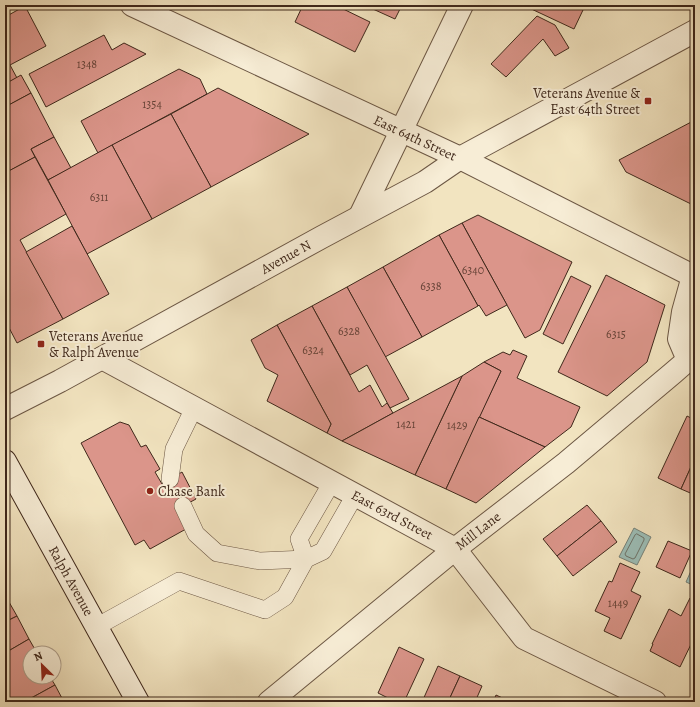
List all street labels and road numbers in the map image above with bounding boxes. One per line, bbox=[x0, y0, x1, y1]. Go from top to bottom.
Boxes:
street label: East 64th Street bbox=[370, 110, 460, 166]
street label: Avenue N bbox=[257, 235, 314, 279]
street label: East 63rd Street bbox=[348, 486, 436, 545]
street label: Mill Lane bbox=[451, 507, 505, 555]
street label: Ralph Avenue bbox=[44, 542, 98, 620]

